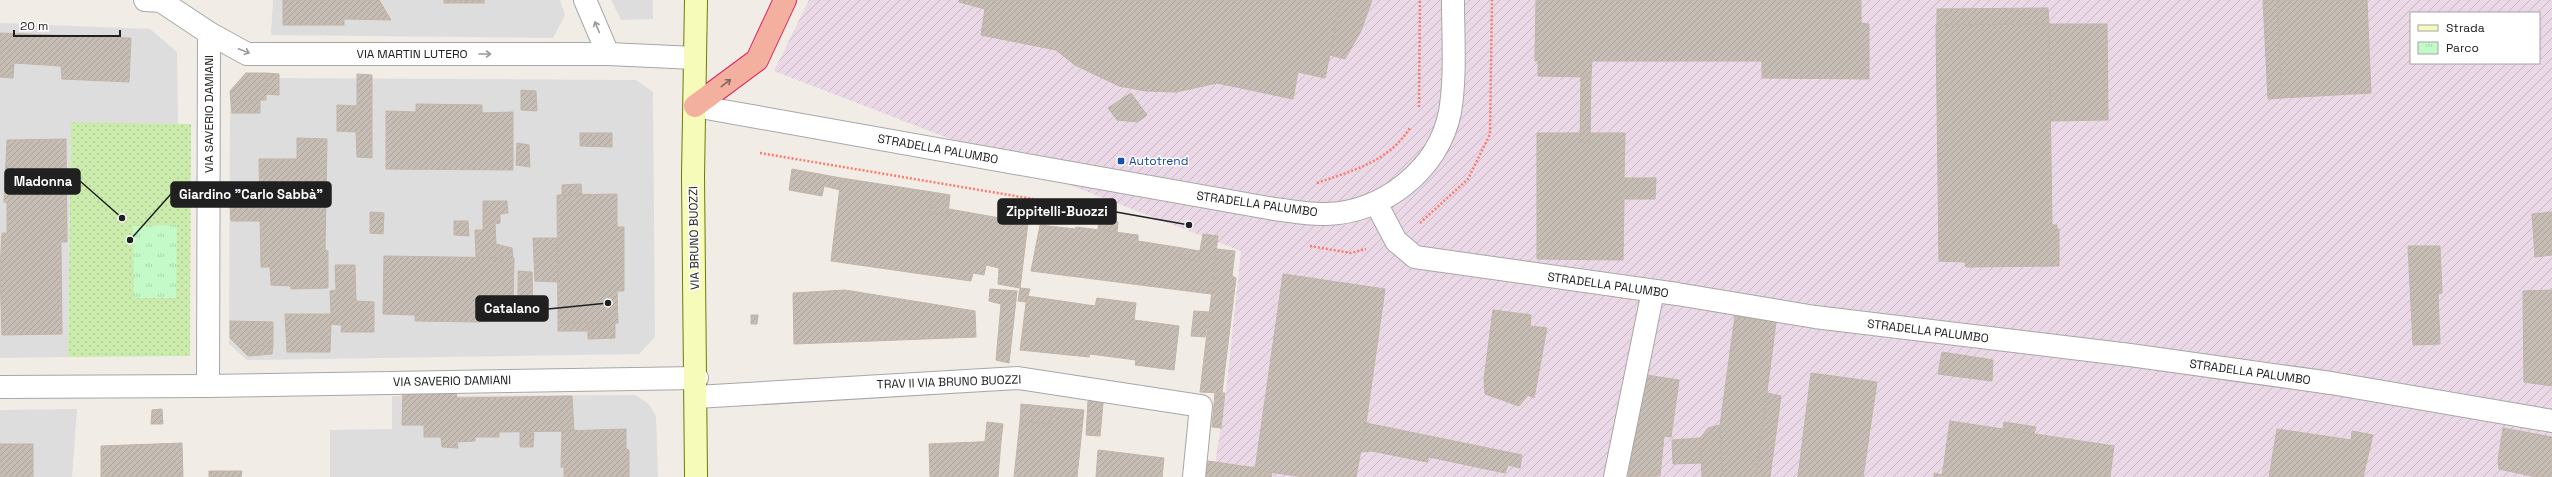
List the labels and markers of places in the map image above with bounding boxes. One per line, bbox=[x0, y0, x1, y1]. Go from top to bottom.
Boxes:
place label: Autotrend bbox=[1129, 153, 1188, 169]
marker: Autotrend bbox=[1116, 156, 1126, 166]
callout: Madonna bbox=[5, 169, 80, 194]
callout: Giardino "Carlo Sabbà" bbox=[171, 182, 331, 207]
callout: Zippitelli-Buozzi bbox=[998, 199, 1116, 224]
callout: Catalano bbox=[476, 296, 548, 321]

